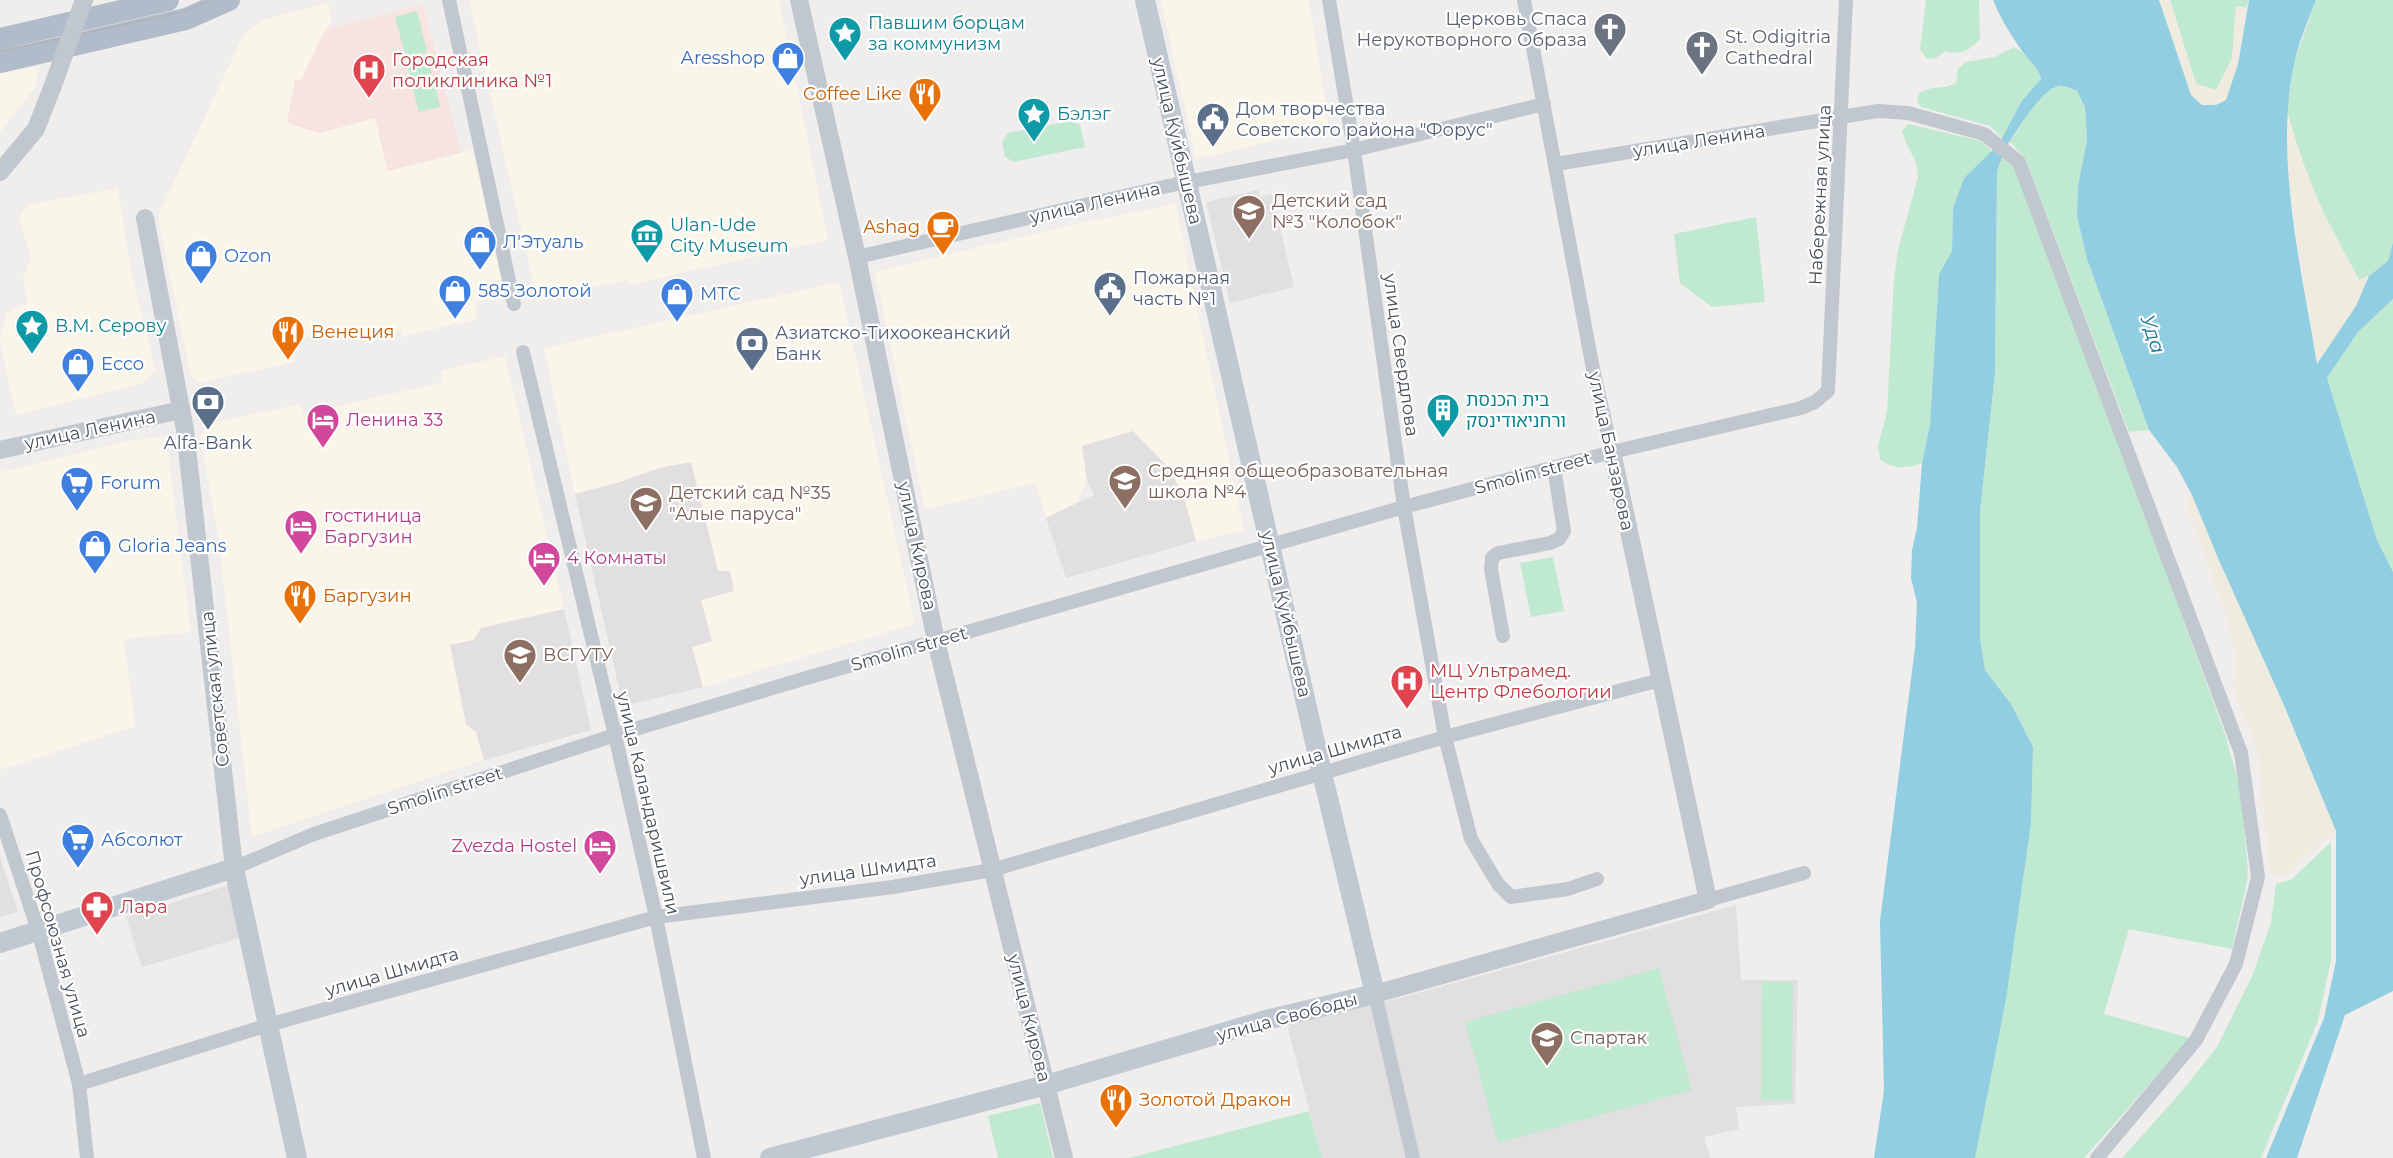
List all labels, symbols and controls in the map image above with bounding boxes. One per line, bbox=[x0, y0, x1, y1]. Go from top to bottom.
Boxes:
place label: Церковь Спаса Нерукотворного Образа bbox=[1357, 8, 1587, 51]
church icon: Церковь Спаса Нерукотворного Образа bbox=[1592, 11, 1628, 58]
place label: Павшим борцам за коммунизм bbox=[868, 12, 1025, 55]
place icon: Павшим борцам за коммунизм bbox=[827, 15, 863, 62]
place label: St. Odigitria Cathedral bbox=[1725, 26, 1831, 69]
church icon: St. Odigitria Cathedral bbox=[1684, 29, 1720, 76]
shop icon: Аresshop bbox=[770, 40, 806, 87]
place label: Аresshop bbox=[681, 47, 765, 69]
place label: Городская поликлиника №1 bbox=[392, 49, 552, 92]
hospital icon: Городская поликлиника №1 bbox=[351, 52, 387, 99]
street label: улица Куйбышева bbox=[1147, 54, 1207, 227]
restaurant icon: Coffee Like bbox=[907, 76, 943, 123]
place label: Coffee Like bbox=[803, 83, 902, 105]
place icon: Бэлэг bbox=[1016, 96, 1052, 143]
place label: Дом творчества Советского района "Форус" bbox=[1236, 98, 1493, 141]
public building icon: Дом творчества Советского района "Форус" bbox=[1195, 101, 1231, 148]
place label: Бэлэг bbox=[1057, 103, 1111, 125]
street label: Набережная улица bbox=[1804, 104, 1836, 286]
street label: улица Ленина bbox=[1630, 120, 1767, 162]
street label: улица Ленина bbox=[1027, 177, 1162, 229]
place label: Детский сад №3 "Колобок" bbox=[1272, 190, 1402, 233]
school or university icon: Детский сад №3 "Колобок" bbox=[1231, 193, 1267, 240]
cafe icon: Ashag bbox=[925, 209, 961, 256]
place label: Ulan-Ude City Museum bbox=[670, 214, 789, 257]
place label: Ashag bbox=[863, 216, 920, 238]
museum icon: Ulan-Ude City Museum bbox=[629, 217, 665, 264]
shop icon: Л'Этуаль bbox=[462, 224, 498, 271]
place label: Л'Этуаль bbox=[503, 231, 583, 253]
shop icon: Ozon bbox=[183, 238, 219, 285]
place label: Ozon bbox=[224, 245, 272, 267]
place label: Пожарная часть №1 bbox=[1133, 267, 1230, 310]
public building icon: Пожарная часть №1 bbox=[1092, 270, 1128, 317]
street label: улица Свердлова bbox=[1379, 271, 1423, 438]
shop icon: 585 Золотой bbox=[437, 273, 473, 320]
shop icon: МТС bbox=[659, 276, 695, 323]
place label: 585 Золотой bbox=[478, 280, 592, 302]
place label: МТС bbox=[700, 283, 741, 305]
place icon: В.М. Серову bbox=[14, 308, 50, 355]
water label: Уда bbox=[2135, 312, 2171, 356]
restaurant icon: Венеция bbox=[270, 314, 306, 361]
place label: В.М. Серову bbox=[55, 315, 167, 337]
place label: Венеция bbox=[311, 321, 394, 343]
place label: Азиатско-Тихоокеанский Банк bbox=[775, 322, 1011, 365]
bank icon: Азиатско-Тихоокеанский Банк bbox=[734, 325, 770, 372]
shop icon: Ecco bbox=[60, 346, 96, 393]
place label: Ecco bbox=[101, 353, 144, 375]
street label: улица Банзарова bbox=[1583, 369, 1639, 533]
bank icon: Alfa-Bank bbox=[190, 384, 226, 431]
place label: בית הכנסת ורחניאודינסק bbox=[1466, 389, 1566, 432]
building icon: בית הכנסת ורחניאודינסק bbox=[1425, 392, 1461, 439]
hotel icon: Ленина 33 bbox=[305, 402, 341, 449]
street label: улица Ленина bbox=[22, 405, 158, 455]
place label: Ленина 33 bbox=[346, 409, 443, 431]
place label: Alfa-Bank bbox=[164, 432, 252, 454]
street label: Smolin street bbox=[1472, 447, 1594, 499]
place label: Средняя общеобразовательная школа №4 bbox=[1148, 460, 1448, 503]
school or university icon: Средняя общеобразовательная школа №4 bbox=[1107, 463, 1143, 510]
supermarket icon: Forum bbox=[59, 465, 95, 512]
place label: Forum bbox=[100, 472, 161, 494]
street label: улица Кирова bbox=[892, 479, 941, 612]
place label: Детский сад №35 "Алые паруса" bbox=[669, 482, 831, 525]
school or university icon: Детский сад №35 "Алые паруса" bbox=[628, 485, 664, 532]
place label: гостиница Баргузин bbox=[324, 505, 422, 548]
hotel icon: гостиница Баргузин bbox=[283, 508, 319, 555]
street label: улица Куйбышева bbox=[1256, 527, 1316, 700]
shop icon: Gloria Jeans bbox=[77, 528, 113, 575]
place label: Gloria Jeans bbox=[118, 535, 227, 557]
hotel icon: 4 Комнаты bbox=[526, 540, 562, 587]
place label: 4 Комнаты bbox=[567, 547, 667, 569]
restaurant icon: Баргузин bbox=[282, 578, 318, 625]
place label: Баргузин bbox=[323, 585, 412, 607]
street label: Советская улица bbox=[196, 610, 234, 768]
street label: Smolin street bbox=[848, 622, 970, 676]
school or university icon: ВСГУТУ bbox=[502, 637, 538, 684]
place label: ВСГУТУ bbox=[543, 644, 614, 666]
place label: МЦ Ультрамед. Центр Флебологии bbox=[1430, 660, 1612, 703]
hospital icon: МЦ Ультрамед. Центр Флебологии bbox=[1389, 663, 1425, 710]
street label: улица Каландаришвили bbox=[611, 688, 684, 917]
street label: улица Шмидта bbox=[1265, 720, 1404, 780]
street label: Smolin street bbox=[384, 762, 506, 820]
supermarket icon: Абсолют bbox=[60, 822, 96, 869]
hotel icon: Zvezda Hostel bbox=[582, 828, 618, 875]
place label: Абсолют bbox=[101, 829, 183, 851]
place label: Zvezda Hostel bbox=[451, 835, 577, 857]
street label: Профсоюзная улица bbox=[21, 848, 95, 1040]
street label: улица Шмидта bbox=[797, 850, 938, 891]
pharmacy icon: Лара bbox=[79, 889, 115, 936]
place label: Лара bbox=[120, 896, 167, 918]
street label: улица Шмидта bbox=[322, 942, 461, 1002]
street label: улица Кирова bbox=[1002, 951, 1056, 1084]
street label: улица Свободы bbox=[1213, 988, 1360, 1047]
school or university icon: Спартак bbox=[1529, 1020, 1565, 1067]
place label: Спартак bbox=[1570, 1027, 1648, 1049]
restaurant icon: Золотой Дракон bbox=[1098, 1082, 1134, 1129]
place label: Золотой Дракон bbox=[1139, 1089, 1292, 1111]

